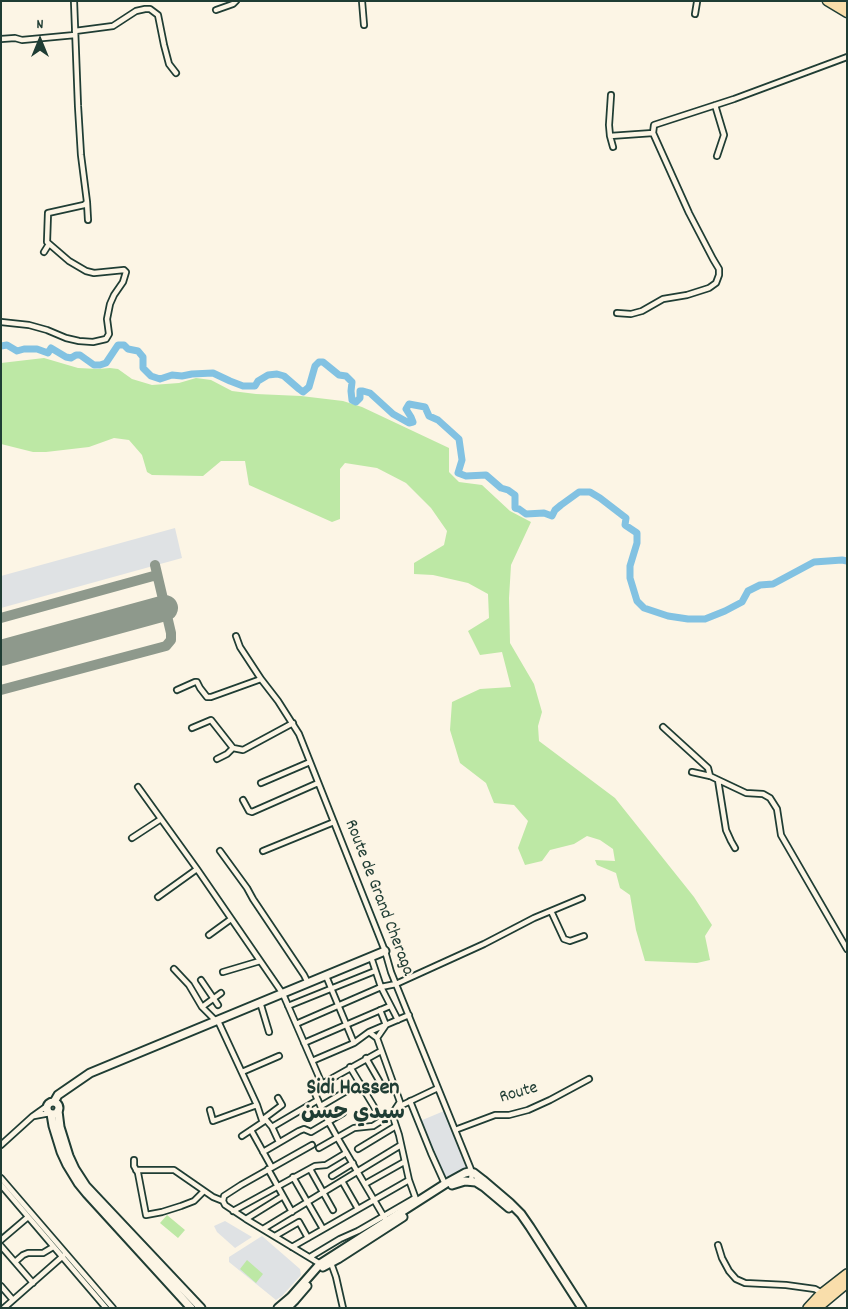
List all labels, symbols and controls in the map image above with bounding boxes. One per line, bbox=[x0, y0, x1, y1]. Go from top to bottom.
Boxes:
north arrow bbox=[15, 15, 65, 65]
text: N bbox=[37, 15, 43, 35]
street label: Route de Grand Cheraga bbox=[338, 817, 418, 979]
district label: Sidi Hassen سيدي حسن bbox=[301, 1077, 405, 1128]
street label: Route bbox=[497, 1078, 541, 1110]

